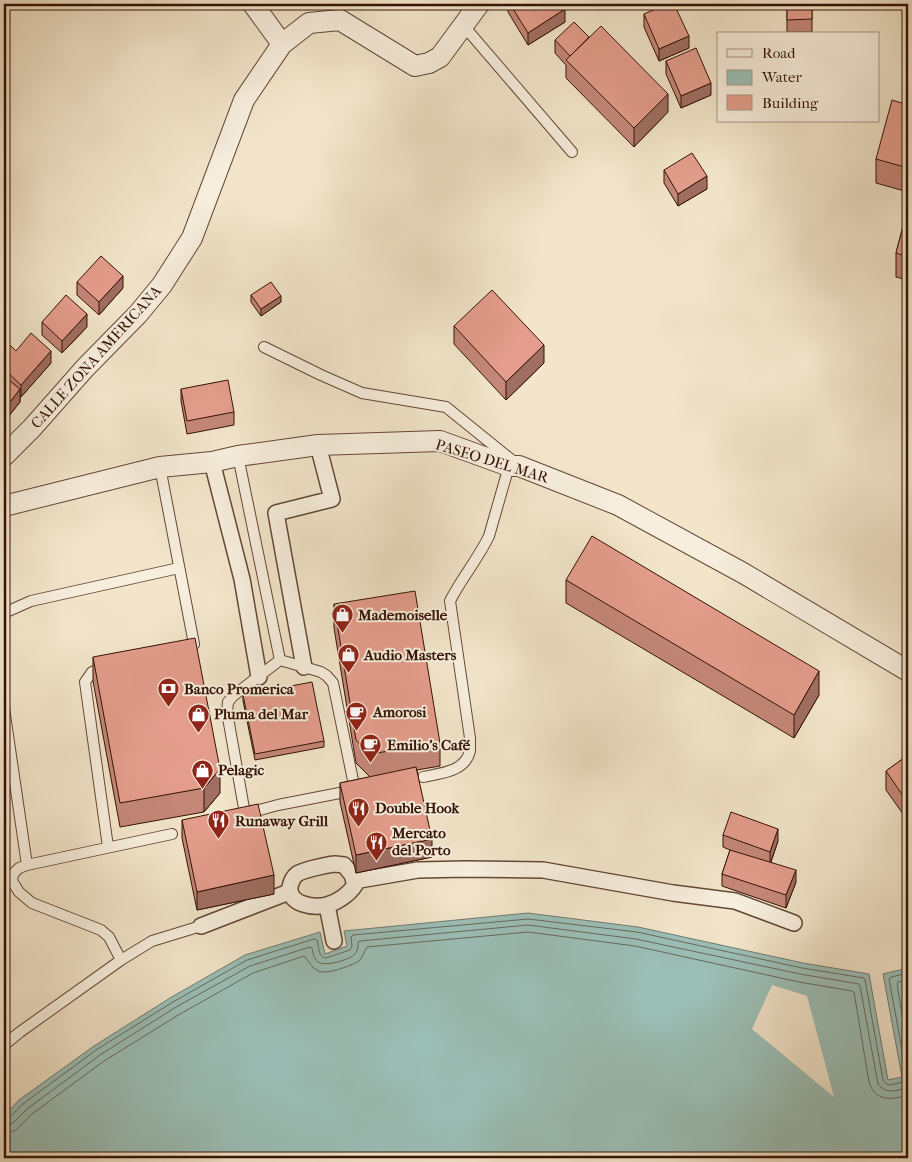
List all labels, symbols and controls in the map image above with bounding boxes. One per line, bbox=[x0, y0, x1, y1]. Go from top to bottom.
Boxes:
legend bbox=[717, 32, 880, 122]
text: Road bbox=[762, 44, 796, 62]
text: Water bbox=[761, 68, 802, 86]
text: Building bbox=[762, 94, 819, 112]
street label: CALLE ZONA AMERICANA bbox=[27, 282, 165, 432]
street label: PASEO DEL MAR bbox=[433, 435, 552, 487]
shop icon: Mademoiselle bbox=[330, 603, 354, 634]
place label: Mademoiselle bbox=[357, 606, 448, 624]
shop icon: Audio Masters bbox=[336, 643, 360, 674]
place label: Audio Masters bbox=[363, 646, 457, 664]
bank icon: Banco Promerica bbox=[156, 677, 180, 708]
place label: Banco Promerica bbox=[184, 680, 295, 698]
cafe icon: Amorosi bbox=[345, 700, 369, 731]
shop icon: Pluma del Mar bbox=[186, 702, 210, 733]
place label: Amorosi bbox=[372, 703, 427, 721]
place label: Pluma del Mar bbox=[214, 705, 309, 723]
cafe icon: Emilio’s Café bbox=[359, 733, 383, 764]
place label: Emilio’s Café bbox=[387, 736, 471, 754]
shop icon: Pelagic bbox=[190, 758, 214, 789]
place label: Pelagic bbox=[218, 761, 265, 779]
restaurant icon: Double Hook bbox=[347, 796, 371, 827]
place label: Double Hook bbox=[375, 799, 461, 817]
restaurant icon: Runaway Grill bbox=[207, 809, 231, 840]
place label: Runaway Grill bbox=[235, 812, 329, 830]
place label: Mercato del Porto bbox=[391, 824, 451, 859]
restaurant icon: Mercato del Porto bbox=[364, 830, 388, 861]

